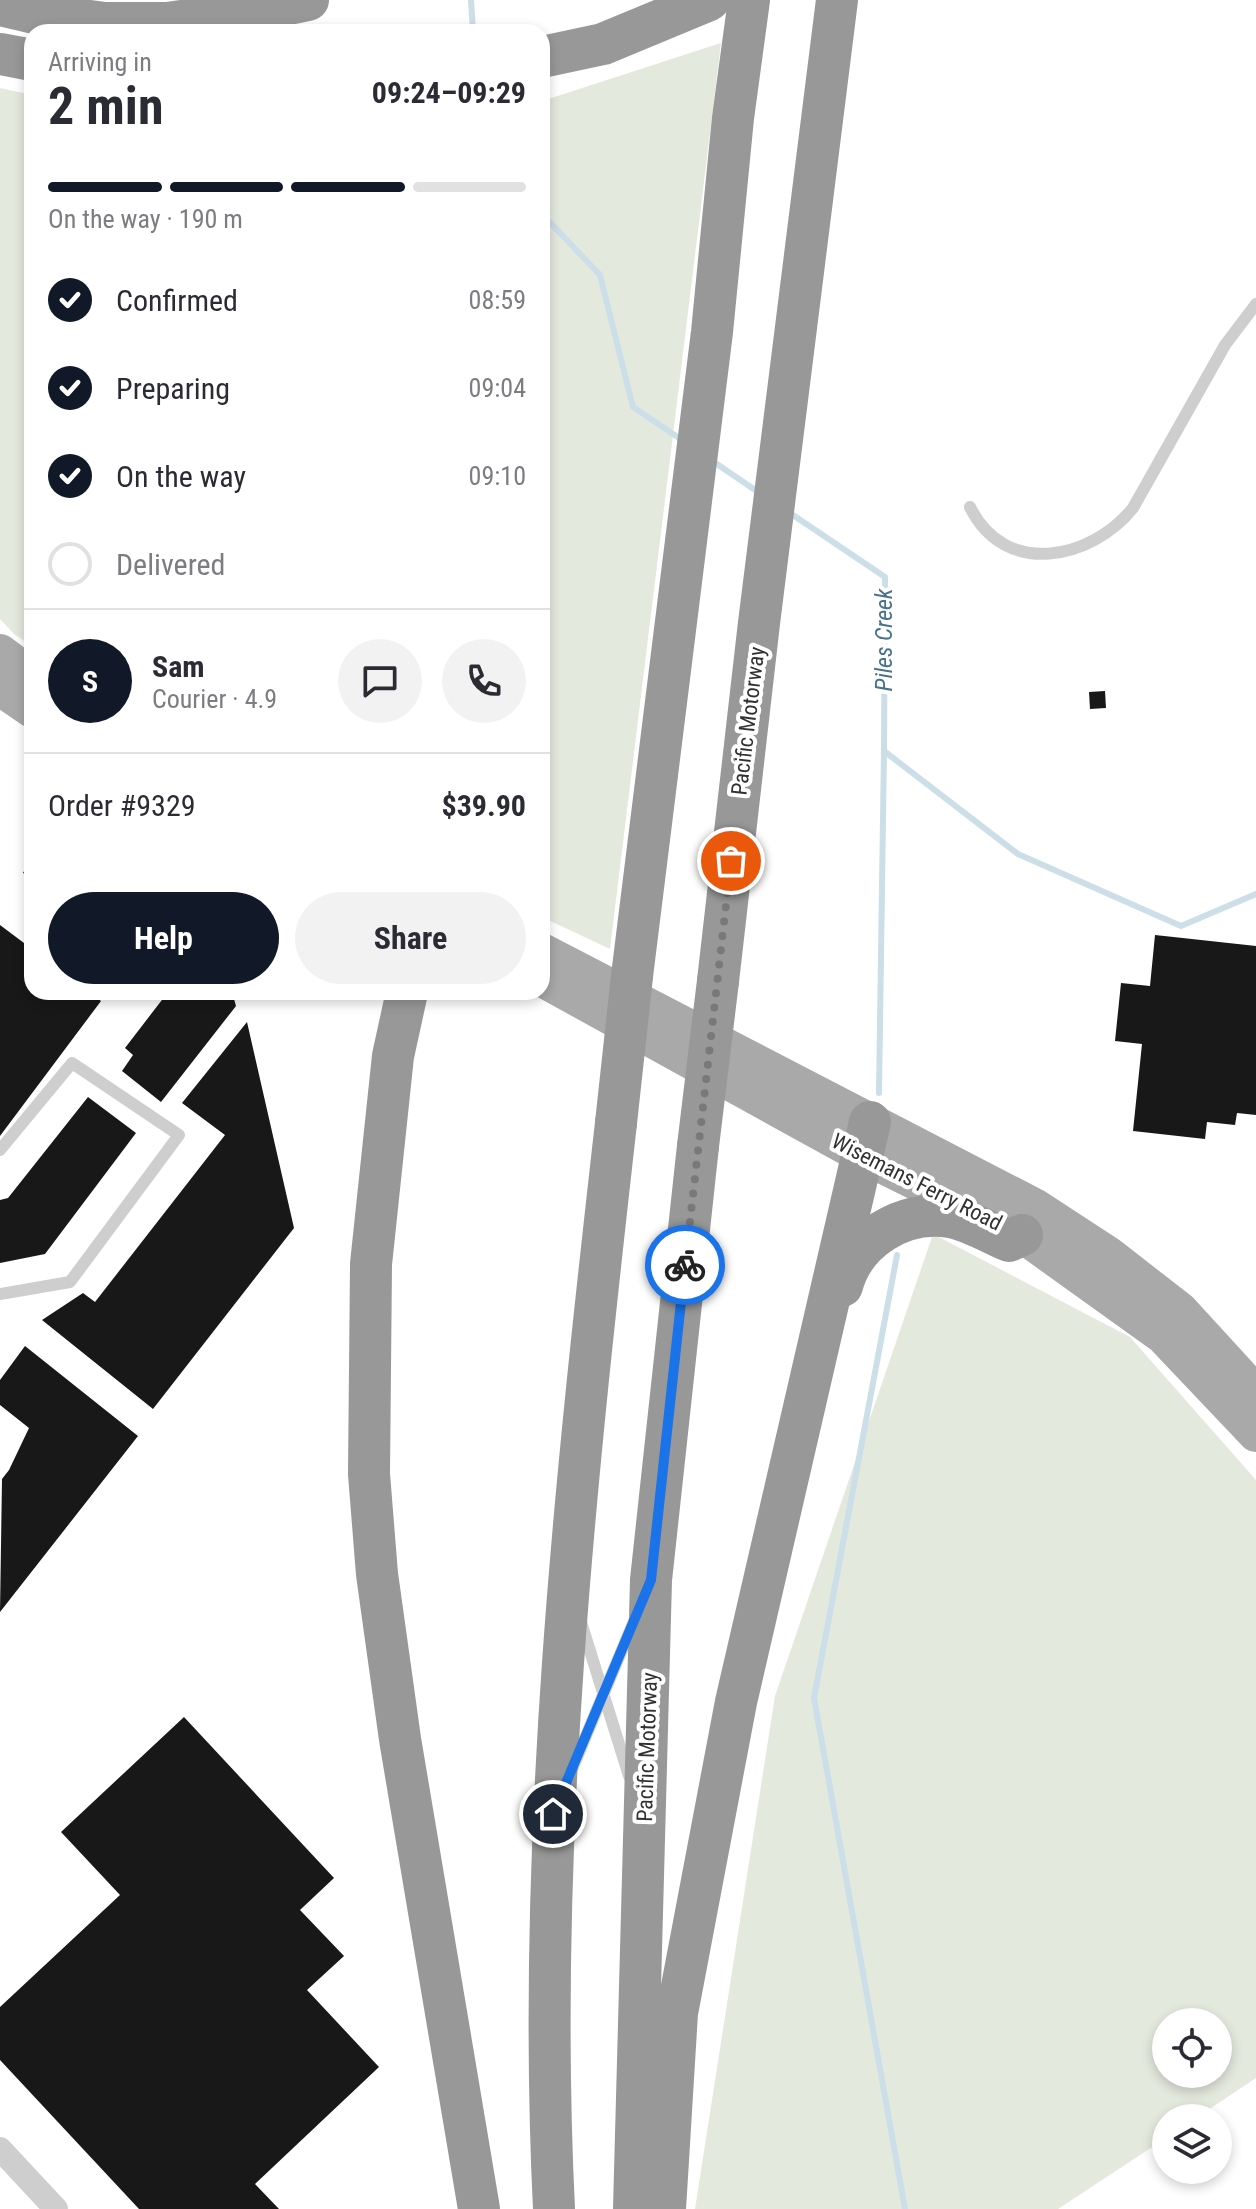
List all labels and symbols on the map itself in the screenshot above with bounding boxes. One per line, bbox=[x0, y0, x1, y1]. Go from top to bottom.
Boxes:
water label: Piles Creek bbox=[870, 588, 898, 691]
street label: Pacific Motorway bbox=[726, 645, 770, 797]
pin bbox=[697, 827, 765, 895]
street label: Wisemans Ferry Road bbox=[828, 1128, 1006, 1236]
courier bbox=[645, 1225, 725, 1305]
street label: Pacific Motorway bbox=[632, 1672, 662, 1822]
pin bbox=[519, 1780, 587, 1848]

